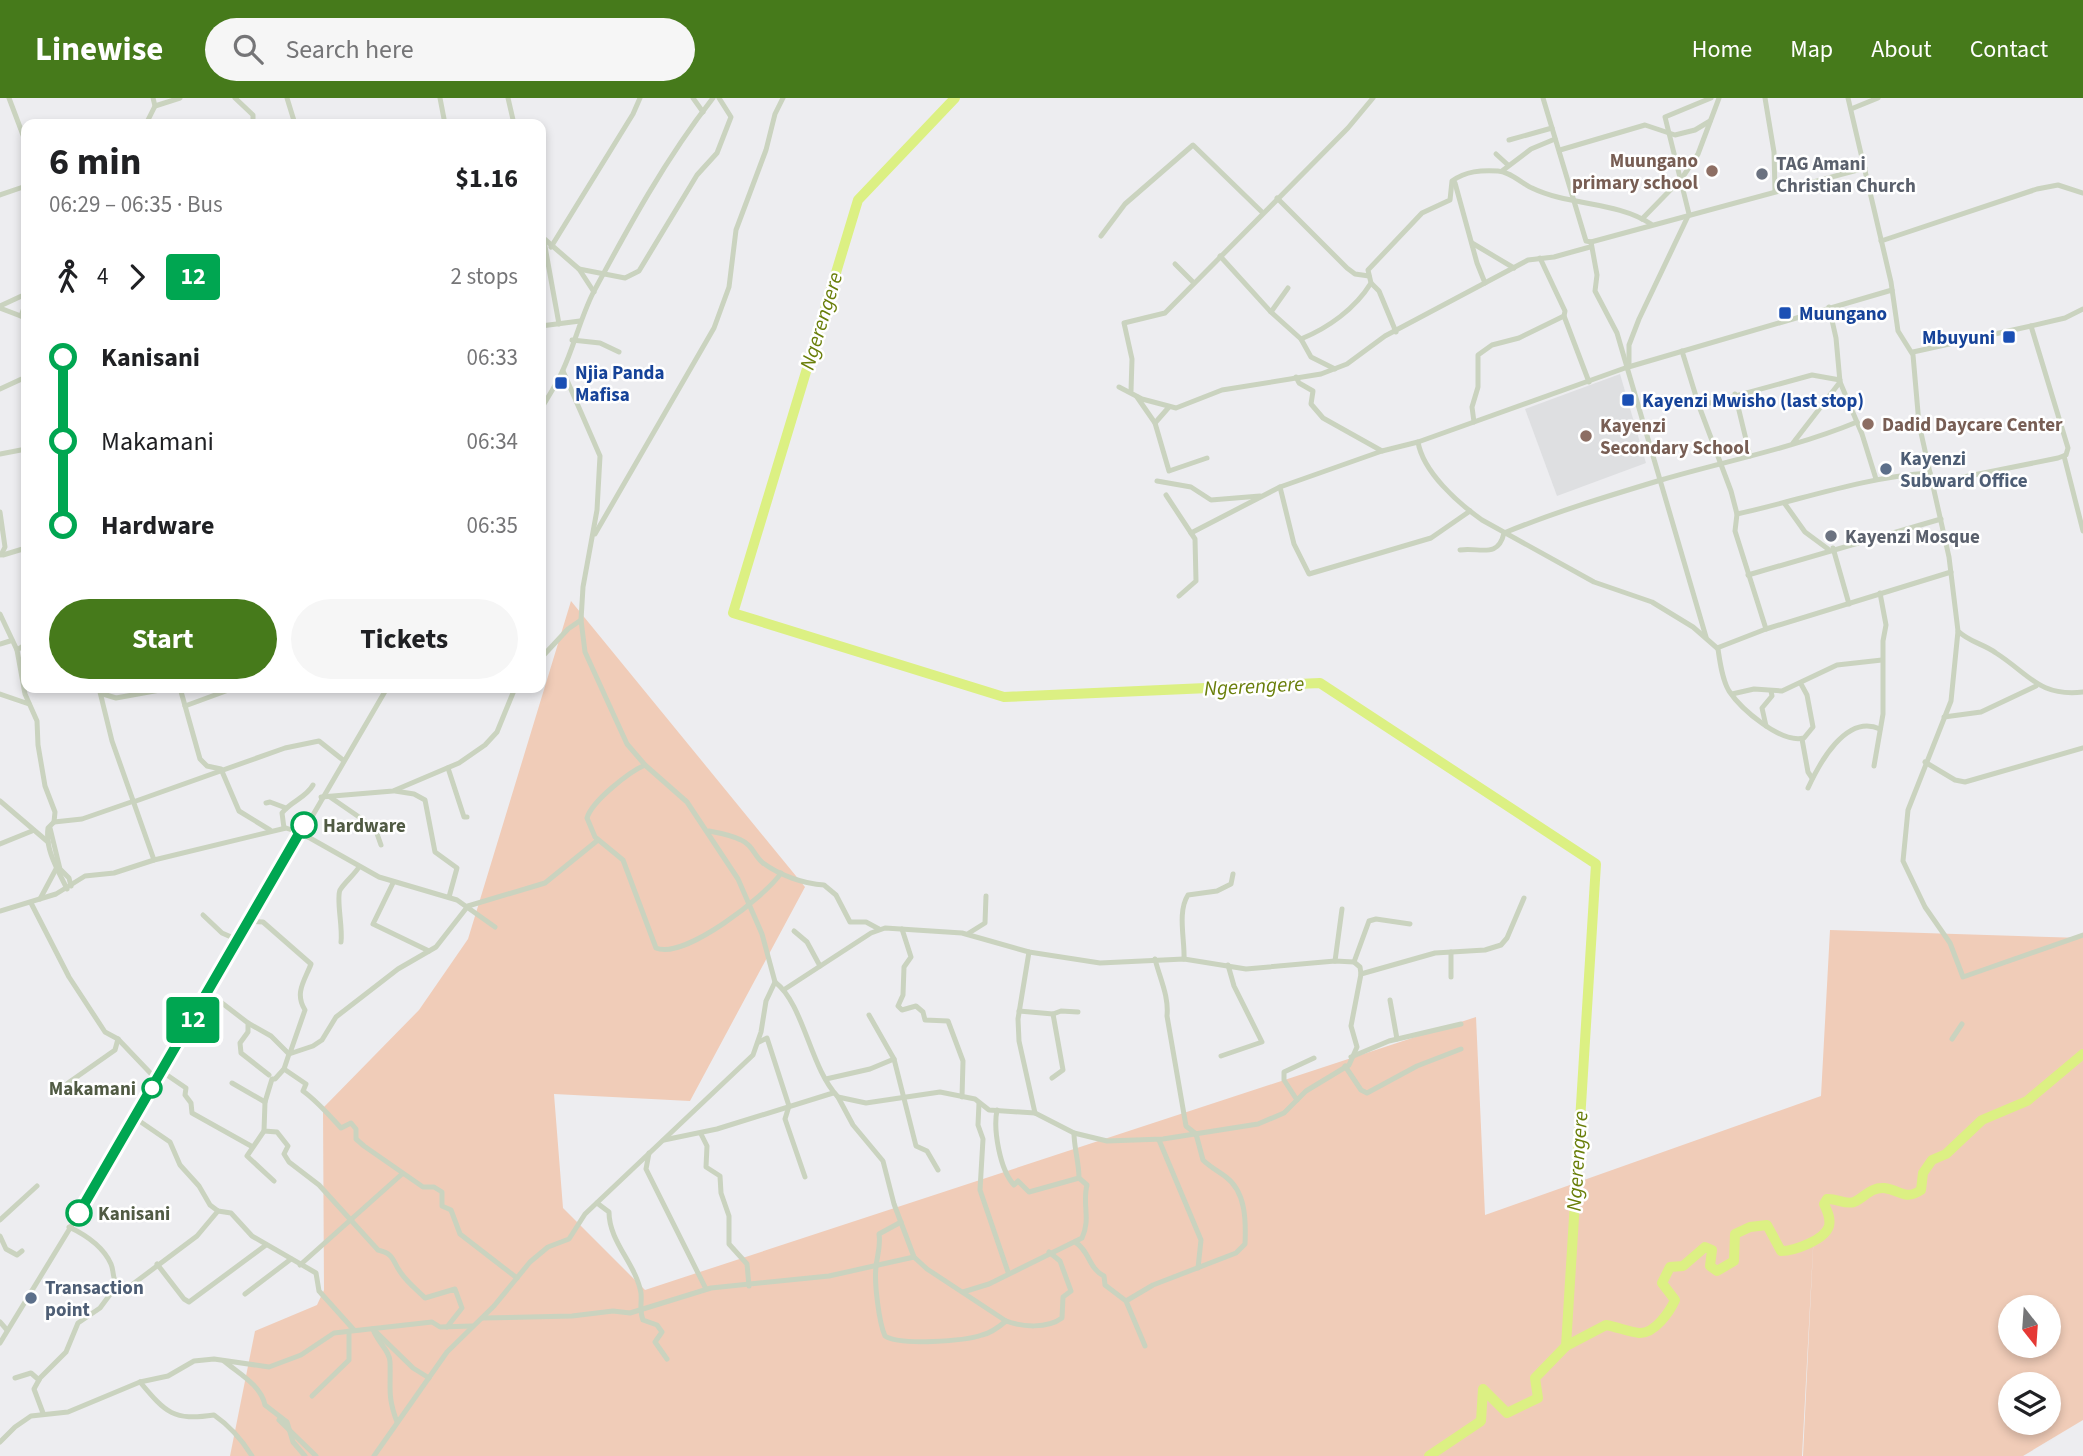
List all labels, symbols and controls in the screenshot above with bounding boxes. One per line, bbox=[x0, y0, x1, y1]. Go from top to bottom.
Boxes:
search box bbox=[205, 18, 695, 81]
text: Linewise bbox=[35, 26, 163, 73]
icon: search bbox=[229, 30, 267, 68]
text: Search here bbox=[285, 31, 414, 68]
text: Home bbox=[1692, 32, 1752, 67]
text: Map bbox=[1790, 32, 1833, 67]
text: About bbox=[1871, 32, 1932, 67]
text: Contact bbox=[1970, 32, 2048, 67]
text: 6 min bbox=[49, 135, 141, 189]
place label: Muungano primary school bbox=[1572, 148, 1699, 197]
place label: TAG Amani Christian Church bbox=[1776, 151, 1916, 200]
text: $1.16 bbox=[455, 160, 518, 197]
marker: Muungano primary school bbox=[1704, 163, 1720, 179]
marker: TAG Amani Christian Church bbox=[1754, 166, 1770, 182]
text: 06:29 – 06:35 · Bus bbox=[49, 188, 223, 221]
icon: walk bbox=[49, 258, 87, 296]
icon: forward bbox=[118, 258, 156, 296]
text: 12 bbox=[180, 259, 206, 294]
text: 4 bbox=[97, 260, 108, 293]
text: 2 stops bbox=[451, 260, 518, 293]
water label: Ngerengere bbox=[792, 269, 850, 373]
place label: Muungano bbox=[1799, 301, 1887, 328]
marker: Muungano bbox=[1777, 305, 1793, 321]
place label: Mbuyuni bbox=[1922, 325, 1995, 352]
marker: Mbuyuni bbox=[2001, 329, 2017, 345]
text: Kanisani bbox=[101, 339, 200, 376]
text: 06:33 bbox=[467, 341, 518, 374]
place label: Njia Panda Mafisa bbox=[575, 360, 664, 409]
marker: Njia Panda Mafisa bbox=[553, 375, 569, 391]
place label: Kayenzi Mwisho (last stop) bbox=[1642, 388, 1864, 415]
marker: Kayenzi Mwisho (last stop) bbox=[1620, 392, 1636, 408]
place label: Dadid Daycare Center bbox=[1882, 412, 2063, 439]
place label: Kayenzi Secondary School bbox=[1600, 413, 1750, 462]
marker: Dadid Daycare Center bbox=[1860, 416, 1876, 432]
text: Makamani bbox=[101, 423, 214, 460]
text: 06:34 bbox=[467, 425, 518, 458]
marker: Kayenzi Secondary School bbox=[1578, 428, 1594, 444]
place label: Kayenzi Subward Office bbox=[1900, 446, 2028, 495]
marker: Kayenzi Subward Office bbox=[1878, 461, 1894, 477]
text: Hardware bbox=[101, 507, 214, 544]
text: 06:35 bbox=[467, 509, 518, 542]
place label: Kayenzi Mosque bbox=[1845, 524, 1980, 551]
marker: Kayenzi Mosque bbox=[1823, 528, 1839, 544]
button: Start bbox=[49, 599, 277, 679]
button: Tickets bbox=[291, 599, 518, 679]
water label: Ngerengere bbox=[1203, 668, 1305, 704]
marker: Hardware bbox=[291, 812, 317, 838]
place label: Hardware bbox=[323, 813, 406, 840]
line badge: 12 bbox=[162, 997, 224, 1043]
text: 12 bbox=[180, 1002, 206, 1037]
place label: Makamani bbox=[49, 1076, 136, 1103]
marker: Makamani bbox=[142, 1078, 162, 1098]
water label: Ngerengere bbox=[1559, 1110, 1595, 1212]
marker: Kanisani bbox=[66, 1200, 92, 1226]
place label: Kanisani bbox=[98, 1201, 170, 1228]
place label: Transaction point bbox=[45, 1275, 144, 1324]
marker: Transaction point bbox=[23, 1290, 39, 1306]
north arrow bbox=[1998, 1295, 2062, 1358]
map controls bbox=[1998, 1295, 2061, 1435]
button: layers bbox=[1998, 1372, 2061, 1435]

